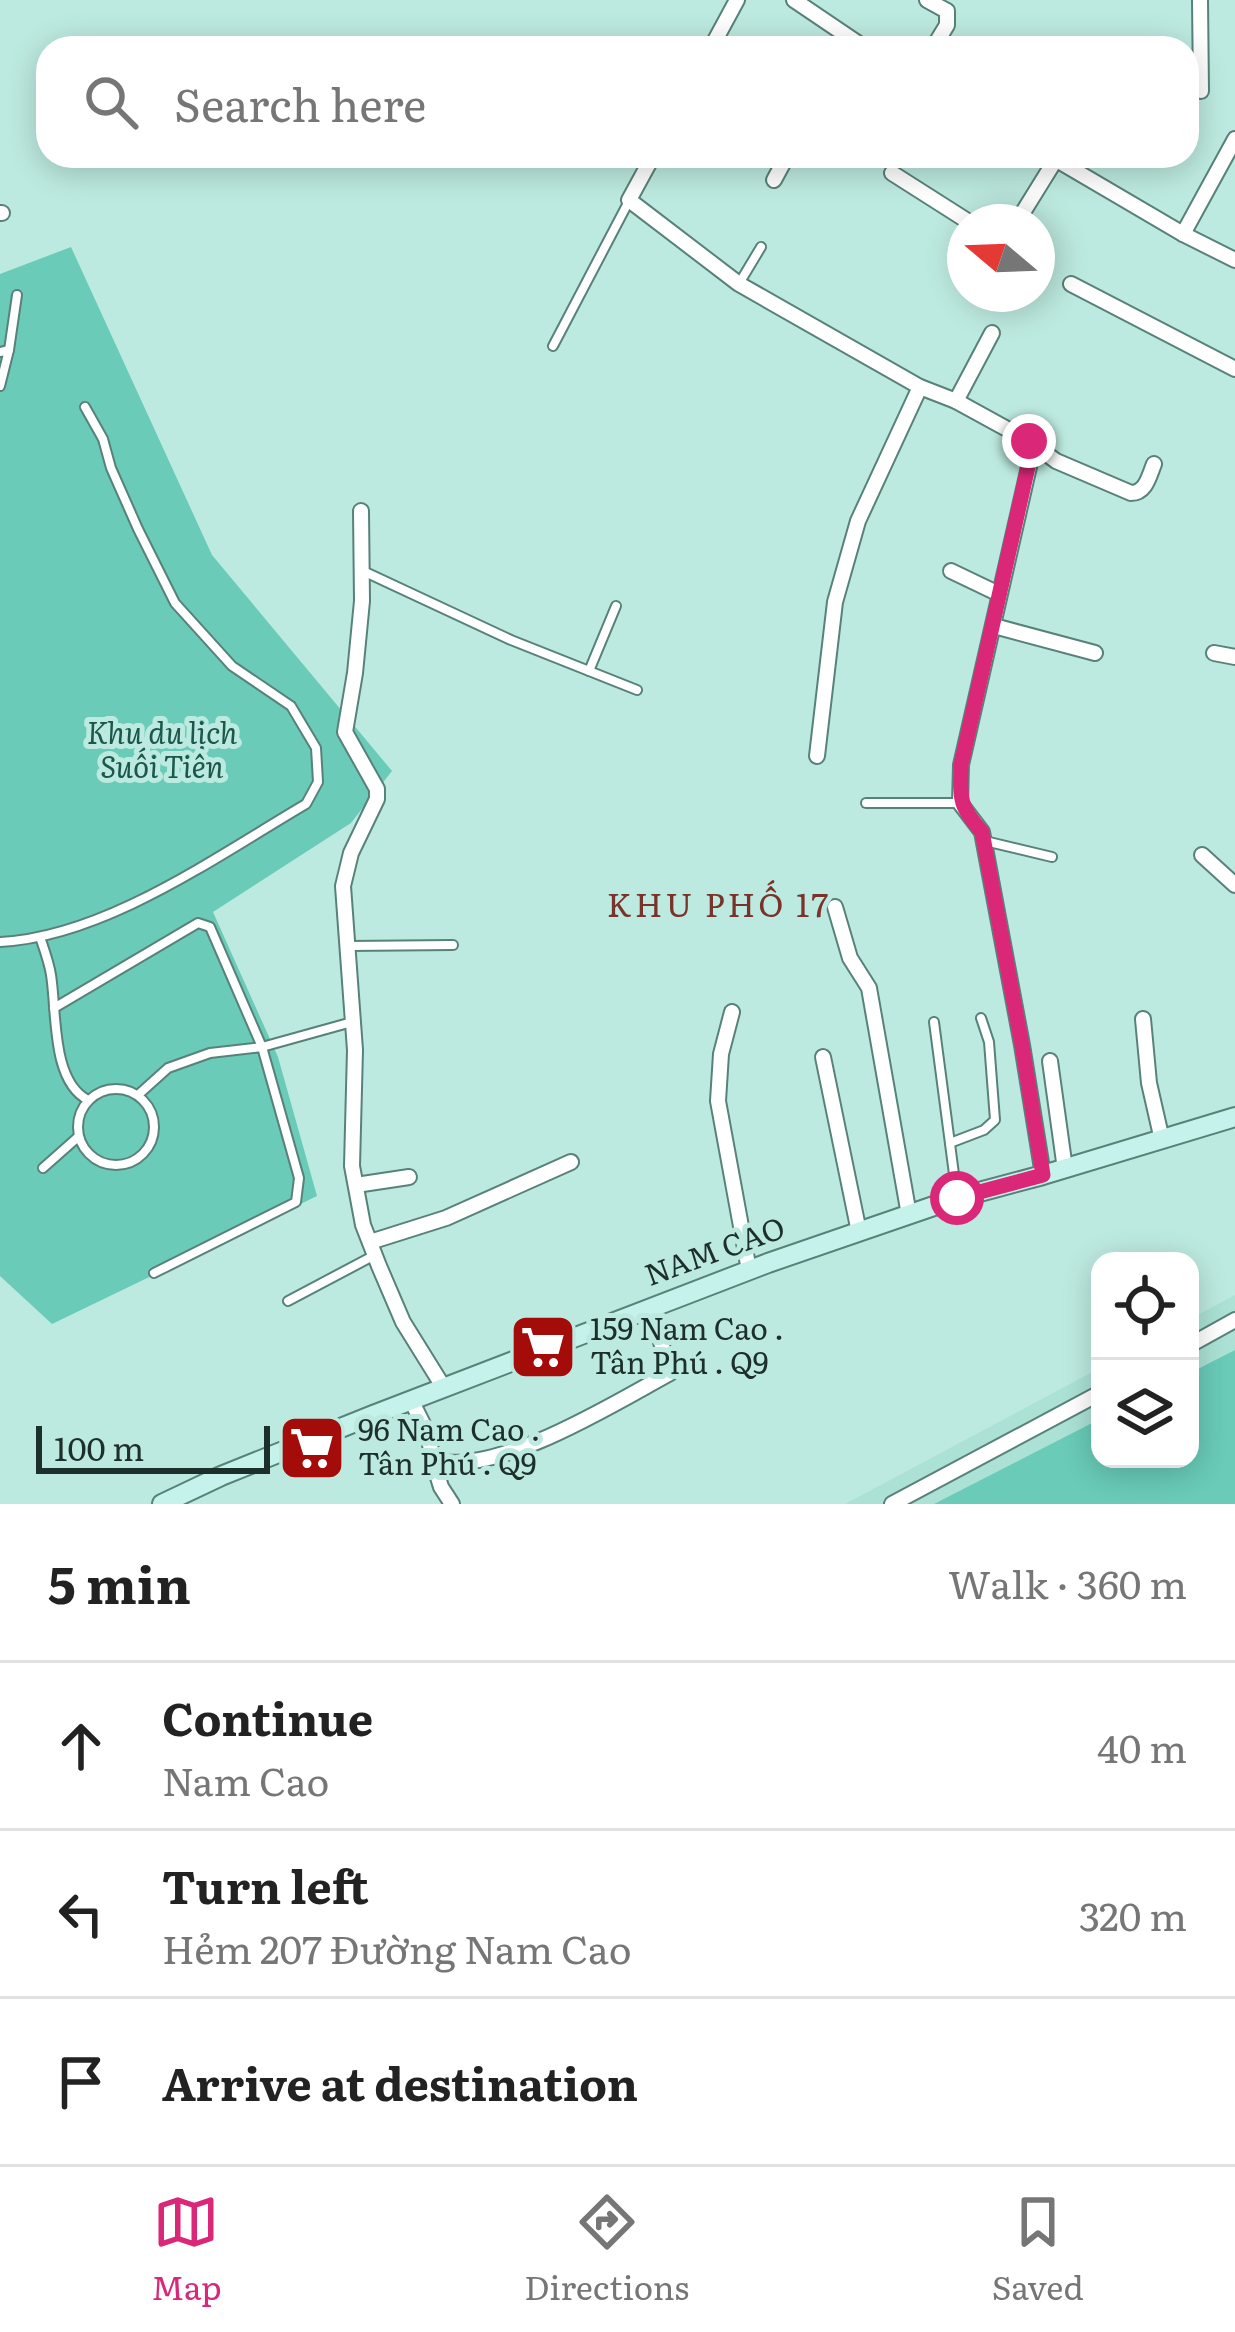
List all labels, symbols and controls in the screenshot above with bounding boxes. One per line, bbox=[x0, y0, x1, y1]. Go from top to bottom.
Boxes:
search box bbox=[36, 36, 1199, 168]
icon: search bbox=[78, 69, 144, 135]
text: Search here bbox=[174, 69, 426, 136]
north arrow bbox=[947, 204, 1055, 312]
route end bbox=[1002, 414, 1056, 468]
park label: Khu du lịch Suối Tiên bbox=[87, 709, 238, 787]
district label: KHU PHỐ 17 bbox=[607, 878, 831, 927]
route start bbox=[930, 1171, 984, 1225]
street label: NAM CAO bbox=[638, 1203, 790, 1295]
map controls bbox=[1091, 1252, 1199, 1468]
button: locate bbox=[1091, 1252, 1199, 1360]
place label: 159 Nam Cao . Tân Phú . Q9 bbox=[590, 1305, 784, 1383]
supermarket icon: 159 Nam Cao . Tân Phú . Q9 bbox=[508, 1312, 578, 1382]
button: layers bbox=[1091, 1360, 1199, 1468]
place label: 96 Nam Cao . Tân Phú . Q9 bbox=[358, 1406, 541, 1484]
supermarket icon: 96 Nam Cao . Tân Phú . Q9 bbox=[277, 1413, 347, 1483]
scale bar bbox=[36, 1420, 270, 1473]
text: 100 m bbox=[54, 1422, 144, 1471]
text: 5 min bbox=[48, 1544, 191, 1620]
text: Walk · 360 m bbox=[948, 1553, 1187, 1611]
text: Continue bbox=[162, 1683, 373, 1750]
icon: ahead bbox=[48, 1713, 114, 1779]
text: 40 m bbox=[1097, 1717, 1187, 1775]
text: Nam Cao bbox=[162, 1750, 329, 1808]
text: Turn left bbox=[162, 1851, 369, 1918]
icon: left bbox=[48, 1881, 114, 1947]
text: 320 m bbox=[1079, 1885, 1187, 1943]
text: Hẻm 207 Đường Nam Cao bbox=[162, 1918, 631, 1976]
text: Arrive at destination bbox=[162, 2048, 638, 2115]
icon: arrive bbox=[48, 2049, 114, 2115]
tab: Map bbox=[151, 2189, 222, 2310]
tab: Directions bbox=[524, 2189, 689, 2310]
tab: Saved bbox=[992, 2189, 1084, 2310]

